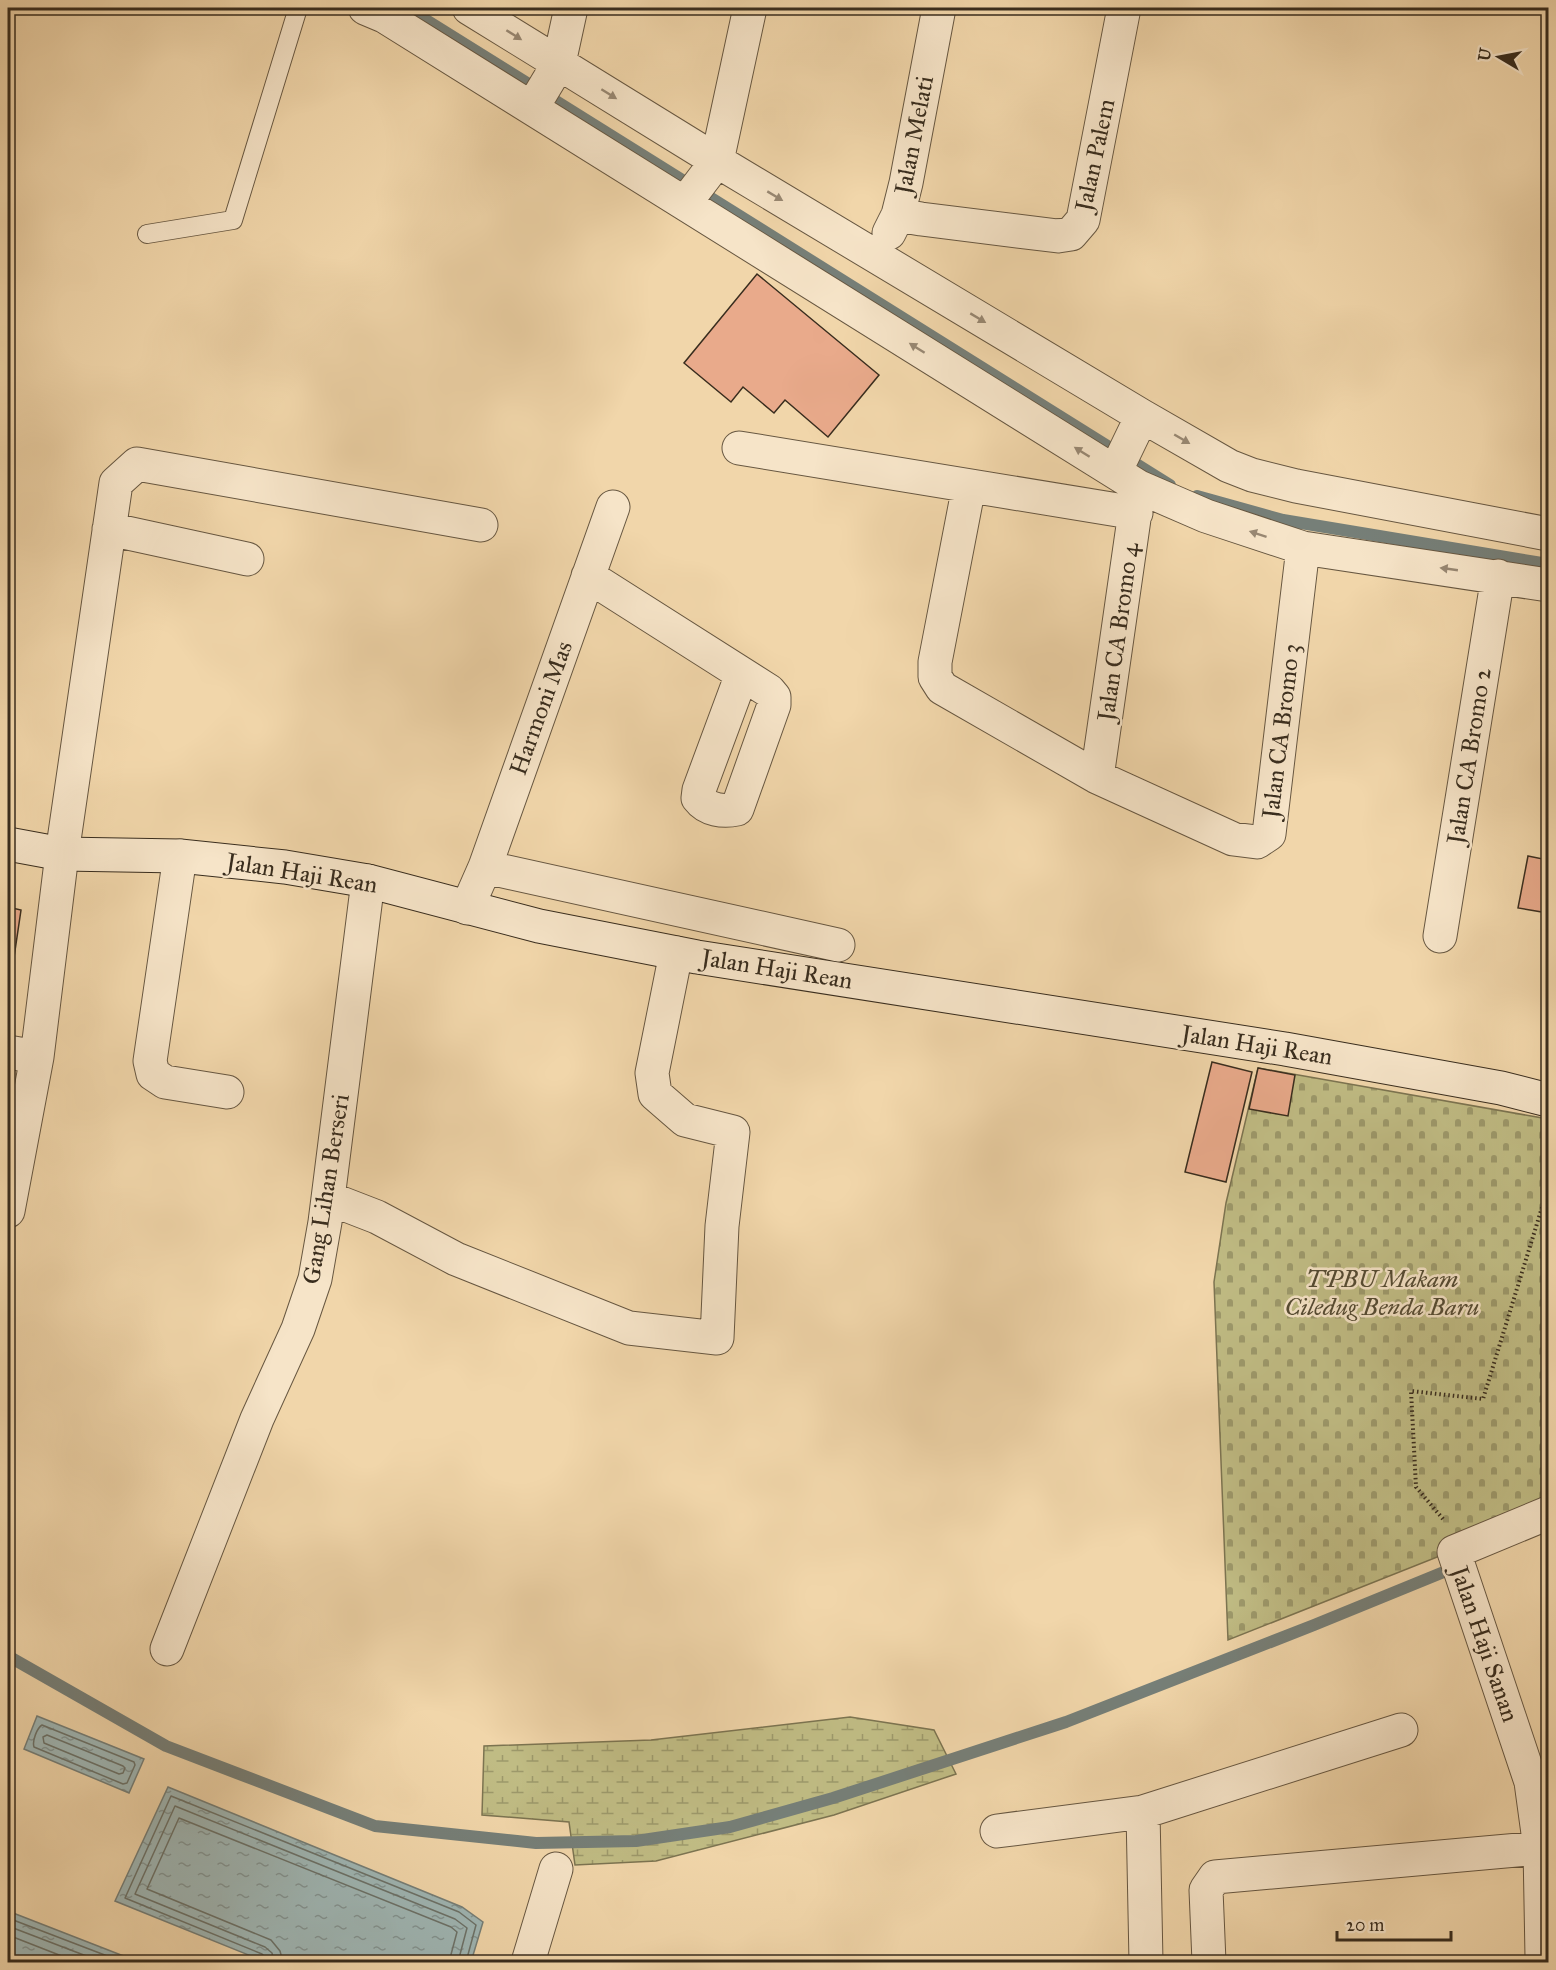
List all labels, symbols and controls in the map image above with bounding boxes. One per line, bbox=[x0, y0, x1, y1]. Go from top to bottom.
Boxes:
north arrow bbox=[1469, 27, 1529, 87]
one-way arrow bbox=[506, 30, 522, 41]
text: U bbox=[1474, 46, 1495, 62]
street label: Jalan Melati bbox=[887, 73, 940, 200]
one-way arrow bbox=[601, 88, 617, 99]
street label: Jalan Palem bbox=[1068, 96, 1122, 217]
one-way arrow bbox=[767, 190, 783, 201]
one-way arrow bbox=[970, 312, 986, 323]
one-way arrow bbox=[909, 343, 925, 354]
one-way arrow bbox=[1173, 434, 1190, 444]
one-way arrow bbox=[1074, 446, 1090, 457]
one-way arrow bbox=[1249, 528, 1267, 538]
street label: Jalan CA Bromo 4 bbox=[1090, 540, 1145, 726]
one-way arrow bbox=[1440, 565, 1459, 574]
street label: Harmoni Mas bbox=[503, 637, 579, 779]
street label: Jalan CA Bromo 3 bbox=[1255, 642, 1307, 823]
street label: Jalan CA Bromo 2 bbox=[1440, 666, 1498, 849]
street label: Jalan Haji Rean bbox=[221, 846, 380, 900]
street label: Jalan Haji Rean bbox=[696, 942, 855, 996]
street label: Jalan Haji Rean bbox=[1176, 1018, 1335, 1072]
street label: Gang Lihan Berseri bbox=[296, 1091, 356, 1286]
park label: TPBU Makam Ciledug Benda Baru bbox=[1285, 1264, 1479, 1322]
street label: Jalan Haji Sanan bbox=[1443, 1559, 1526, 1726]
scale bar bbox=[1337, 1904, 1451, 1942]
text: 20 m bbox=[1346, 1914, 1384, 1936]

